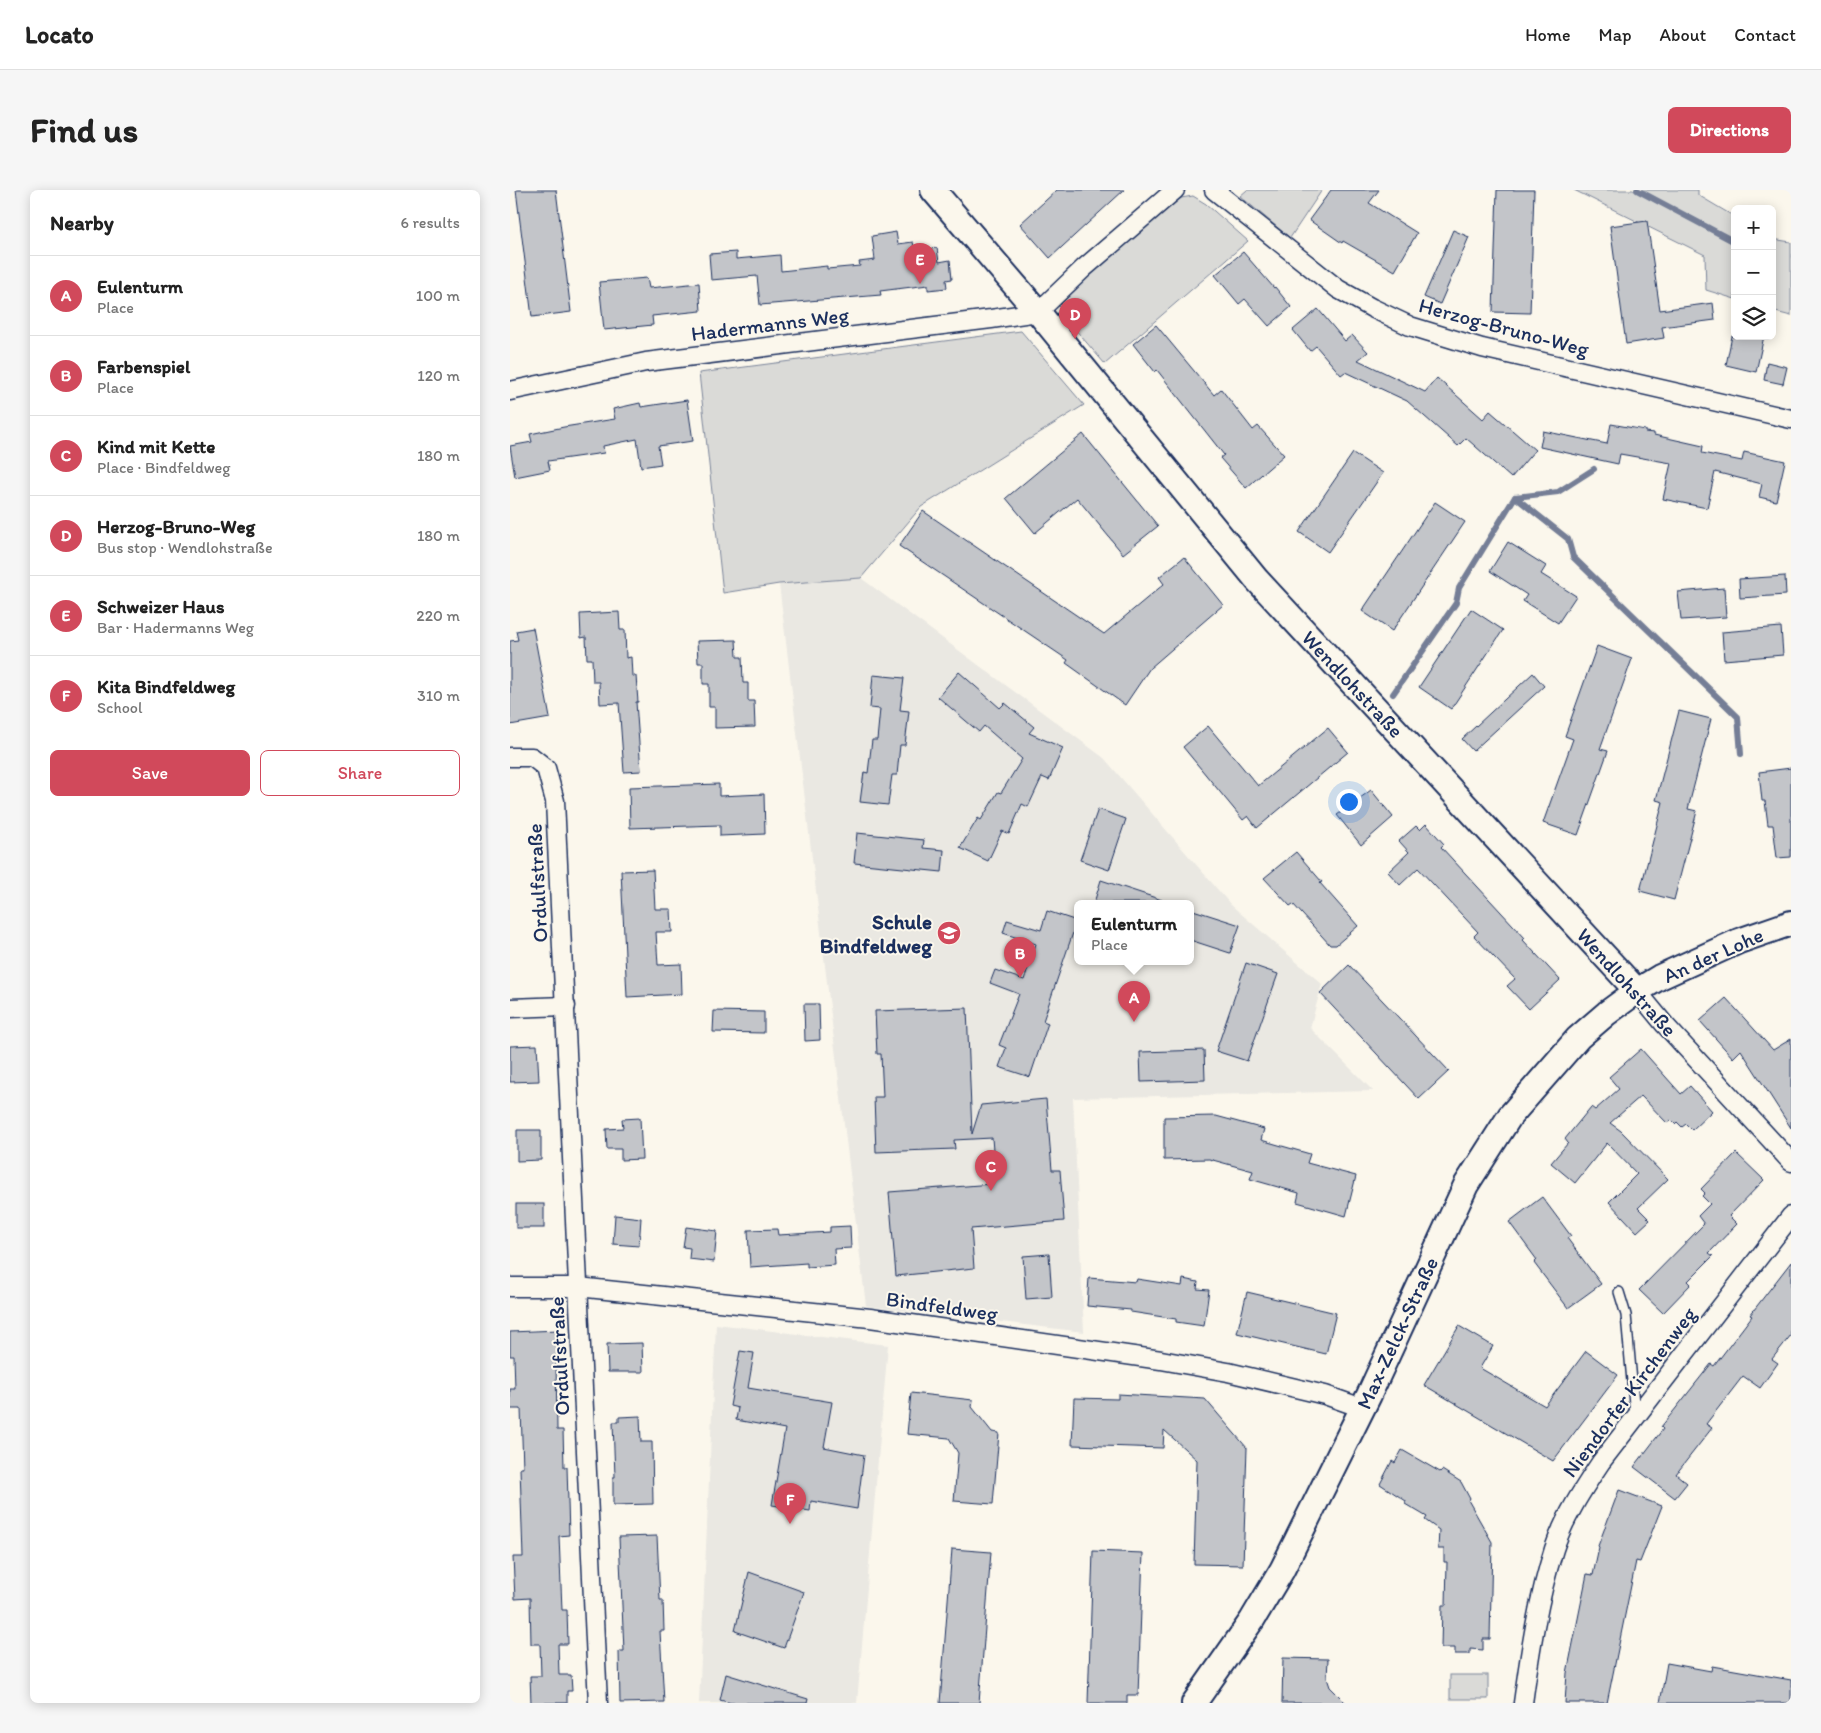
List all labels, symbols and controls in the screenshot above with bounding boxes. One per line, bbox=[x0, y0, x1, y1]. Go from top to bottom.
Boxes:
text: Locato bbox=[25, 20, 94, 49]
text: Home bbox=[1525, 24, 1571, 46]
text: Map bbox=[1599, 24, 1632, 46]
text: About bbox=[1660, 24, 1706, 46]
text: Contact bbox=[1734, 24, 1796, 46]
button: Directions bbox=[1668, 107, 1791, 153]
text: Find us bbox=[30, 109, 138, 151]
map controls bbox=[1731, 205, 1776, 340]
button: + bbox=[1731, 205, 1776, 250]
text: Nearby bbox=[50, 210, 114, 235]
text: 6 results bbox=[400, 213, 460, 232]
pin: E bbox=[904, 243, 936, 284]
button: − bbox=[1731, 250, 1776, 295]
text: Eulenturm bbox=[97, 275, 183, 298]
text: A bbox=[61, 286, 71, 305]
text: 100 m bbox=[416, 286, 460, 305]
street label: Herzog-Bruno-Weg bbox=[1416, 292, 1592, 362]
button: layers bbox=[1731, 295, 1776, 340]
text: Place bbox=[97, 298, 134, 317]
pin: D bbox=[1059, 298, 1091, 339]
street label: Hadermanns Weg bbox=[690, 302, 851, 346]
text: Farbenspiel bbox=[97, 355, 190, 378]
text: B bbox=[61, 366, 71, 385]
text: 120 m bbox=[417, 366, 460, 385]
text: Place bbox=[97, 378, 134, 397]
text: Kind mit Kette bbox=[97, 435, 215, 458]
text: C bbox=[61, 446, 71, 465]
text: 180 m bbox=[417, 446, 460, 465]
text: Place · Bindfeldweg bbox=[97, 458, 231, 477]
text: Herzog-Bruno-Weg bbox=[97, 515, 255, 538]
text: D bbox=[61, 526, 71, 545]
text: 180 m bbox=[417, 526, 460, 545]
text: Bus stop · Wendlohstraße bbox=[97, 538, 273, 557]
text: Schweizer Haus bbox=[97, 595, 225, 618]
text: E bbox=[62, 606, 70, 625]
text: 220 m bbox=[416, 606, 460, 625]
text: Bar · Hadermanns Weg bbox=[97, 618, 254, 637]
street label: Wendlohstraße bbox=[1297, 625, 1409, 743]
text: Kita Bindfeldweg bbox=[97, 675, 235, 698]
text: F bbox=[62, 686, 70, 705]
text: 310 m bbox=[417, 686, 460, 705]
text: School bbox=[97, 698, 143, 717]
button: Save bbox=[50, 750, 250, 796]
button: Share bbox=[260, 750, 460, 796]
your location bbox=[1336, 789, 1362, 815]
street label: Ordulfstraße bbox=[521, 823, 553, 943]
popup bbox=[1074, 900, 1194, 965]
place label: Schule Bindfeldweg bbox=[820, 909, 933, 959]
text: Eulenturm bbox=[1091, 912, 1177, 935]
school or university icon: Schule Bindfeldweg bbox=[936, 920, 962, 946]
street label: Wendlohstraße bbox=[1572, 922, 1682, 1042]
street label: An der Lohe bbox=[1659, 922, 1767, 988]
text: Place bbox=[1091, 935, 1128, 954]
pin: B bbox=[1004, 937, 1036, 978]
pin: A bbox=[1118, 981, 1150, 1022]
pin: C bbox=[975, 1150, 1007, 1191]
street label: Max-Zelck-Straße bbox=[1351, 1253, 1443, 1413]
street label: Bindfeldweg bbox=[885, 1286, 1000, 1326]
street label: Ordulfstraße bbox=[543, 1296, 575, 1416]
street label: Niendorfer Kirchenweg bbox=[1557, 1302, 1701, 1482]
pin: F bbox=[774, 1483, 806, 1524]

